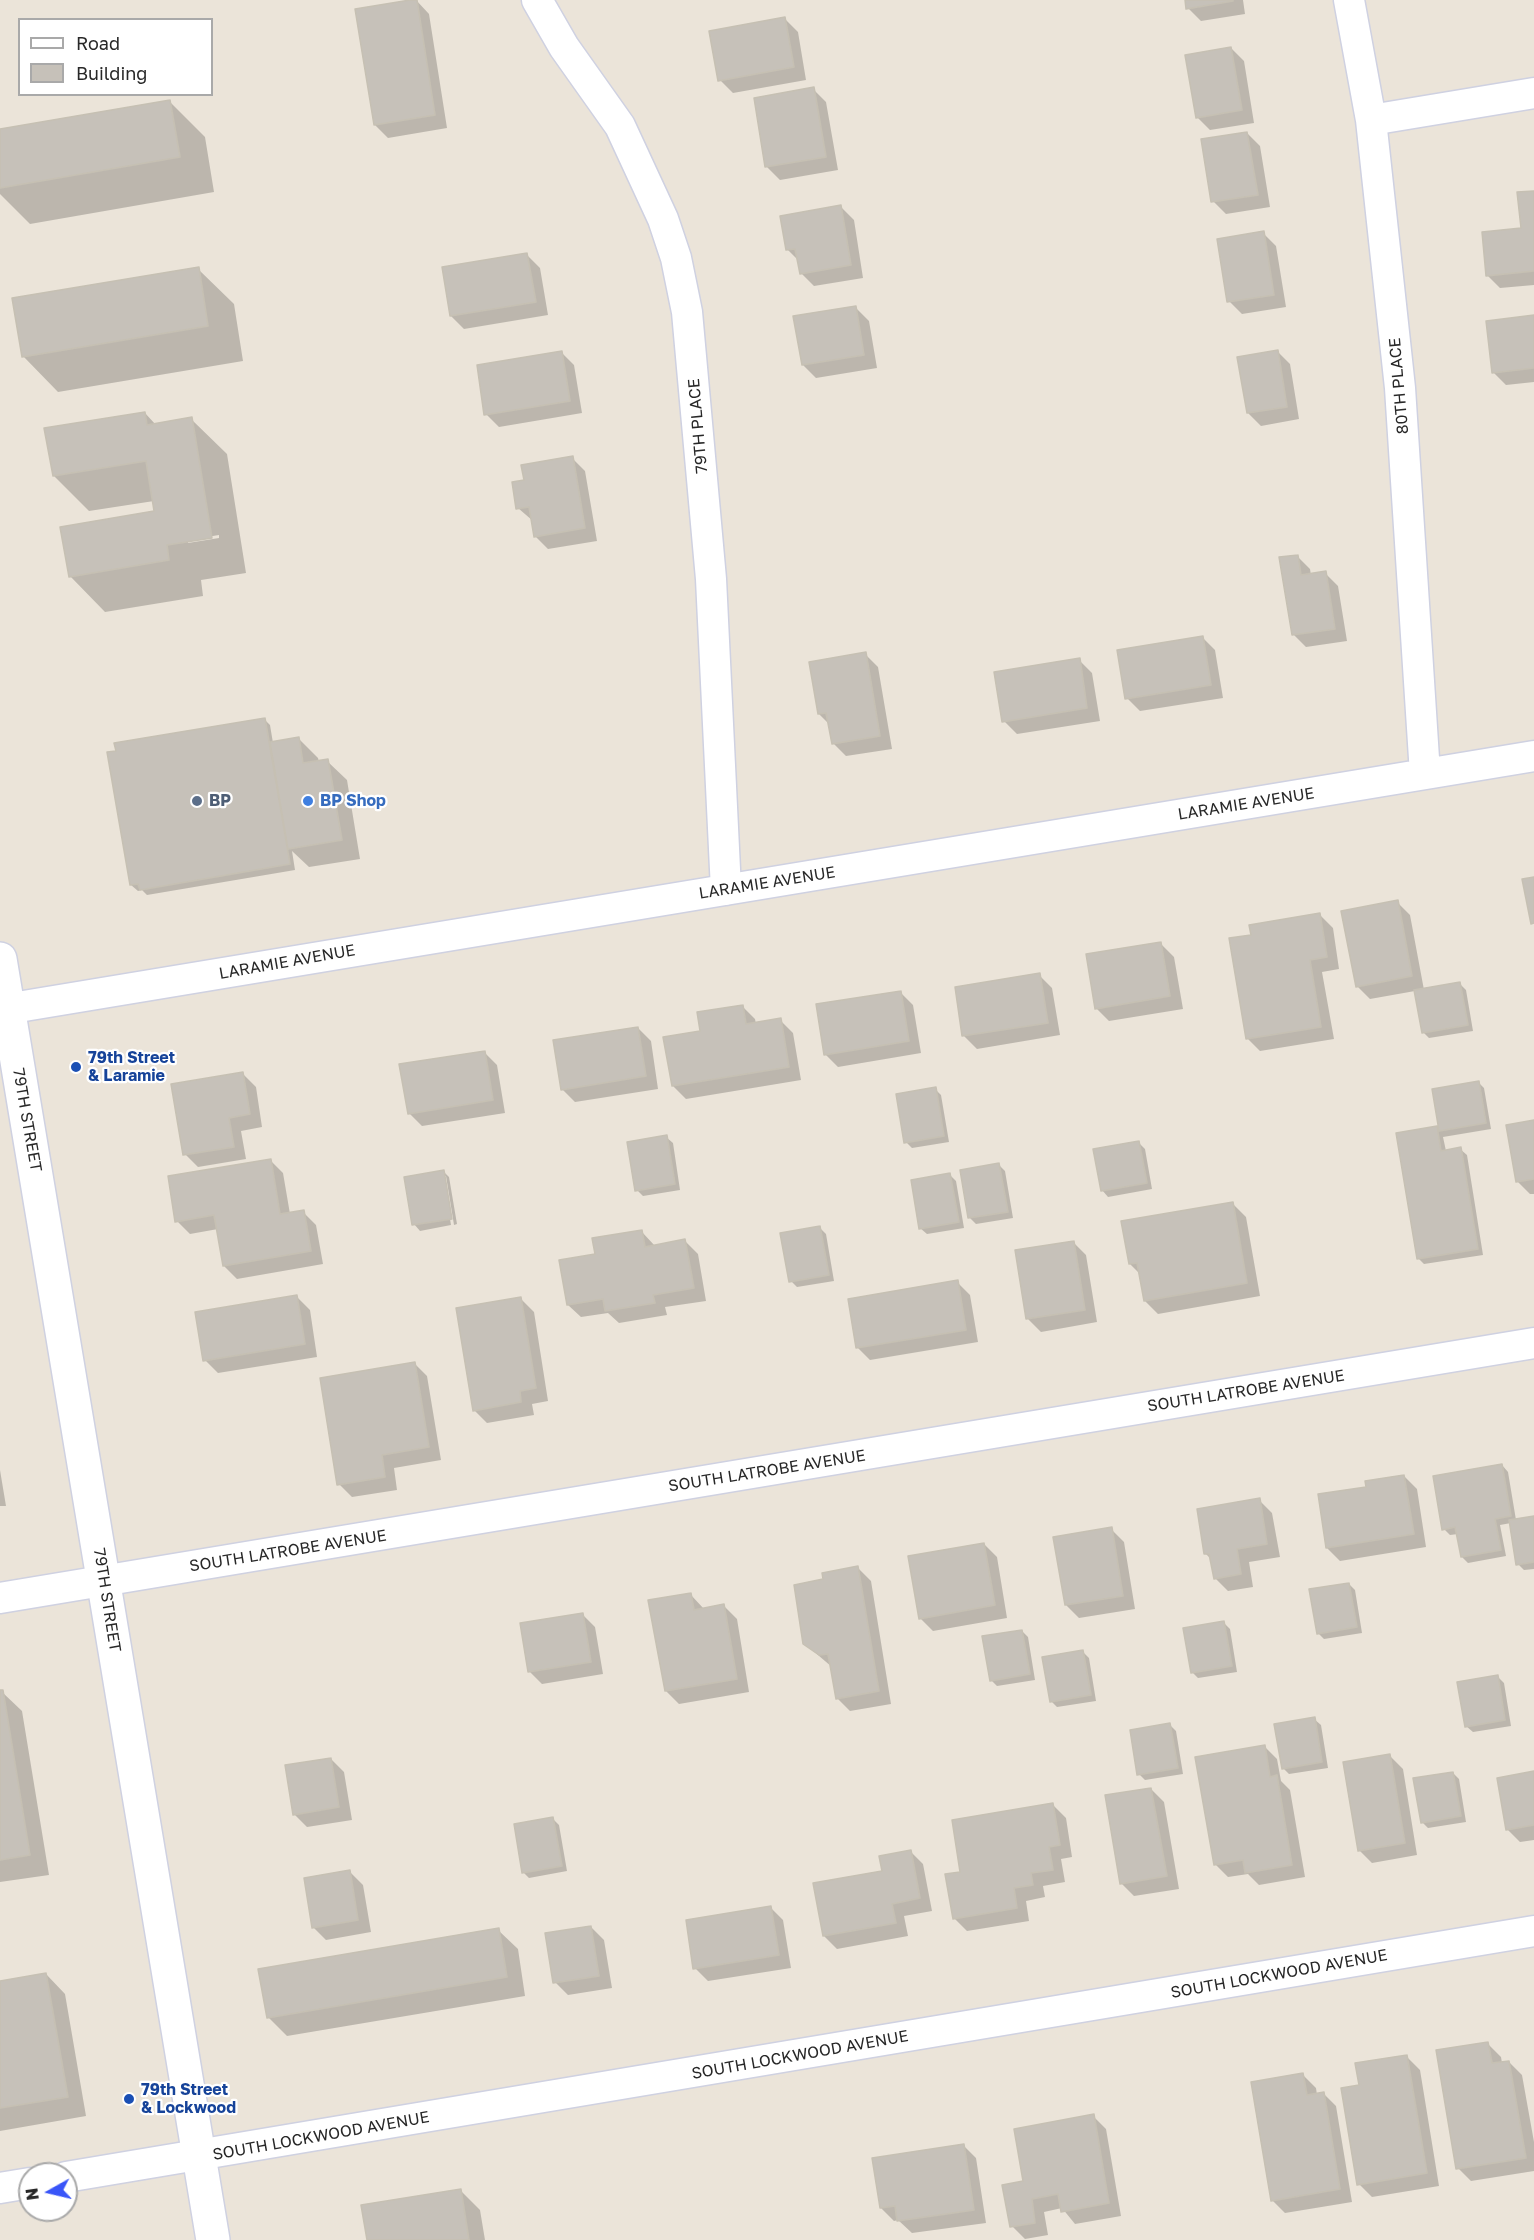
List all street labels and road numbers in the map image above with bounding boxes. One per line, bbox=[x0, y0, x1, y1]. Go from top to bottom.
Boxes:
street label: 80TH PLACE bbox=[1385, 337, 1413, 435]
street label: 79TH PLACE bbox=[684, 378, 712, 474]
street label: LARAMIE AVENUE bbox=[1176, 784, 1316, 824]
street label: LARAMIE AVENUE bbox=[697, 863, 837, 903]
street label: LARAMIE AVENUE bbox=[217, 941, 357, 983]
street label: 79TH STREET bbox=[8, 1067, 46, 1173]
street label: SOUTH LATROBE AVENUE bbox=[1146, 1366, 1346, 1416]
street label: SOUTH LATROBE AVENUE bbox=[667, 1446, 867, 1496]
street label: SOUTH LATROBE AVENUE bbox=[188, 1526, 388, 1576]
street label: 79TH STREET bbox=[89, 1547, 125, 1653]
street label: SOUTH LOCKWOOD AVENUE bbox=[1169, 1945, 1389, 2003]
street label: SOUTH LOCKWOOD AVENUE bbox=[690, 2026, 910, 2084]
street label: SOUTH LOCKWOOD AVENUE bbox=[211, 2107, 431, 2165]

